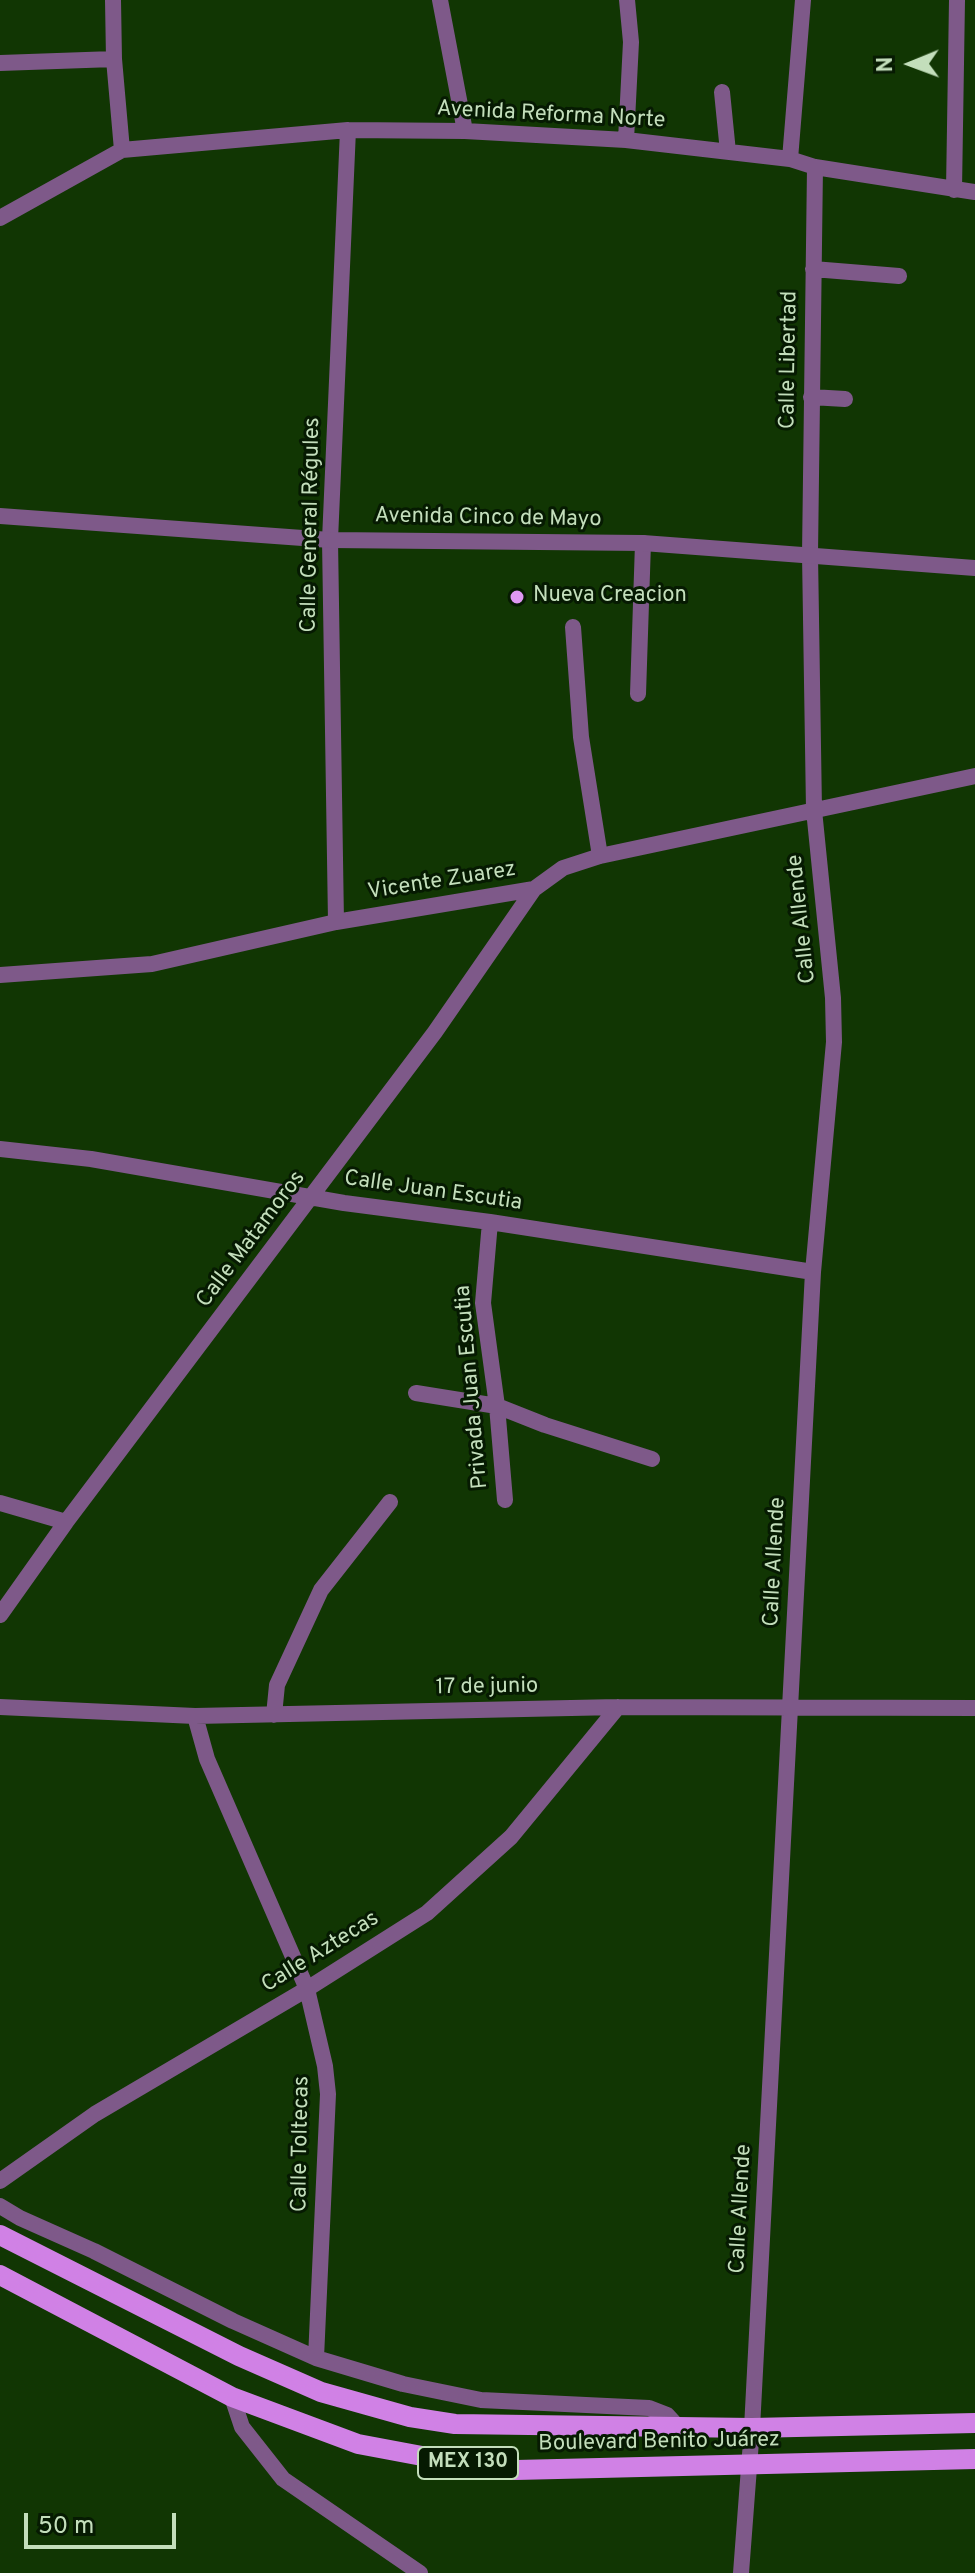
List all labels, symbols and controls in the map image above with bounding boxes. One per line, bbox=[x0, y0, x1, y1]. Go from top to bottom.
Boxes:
north arrow bbox=[871, 24, 951, 104]
text: N bbox=[873, 56, 900, 73]
street label: Avenida Reforma Norte bbox=[436, 97, 666, 135]
street label: Calle Libertad bbox=[776, 291, 804, 429]
street label: Calle General Régules bbox=[297, 417, 327, 633]
street label: Avenida Cinco de Mayo bbox=[374, 504, 602, 534]
place label: Nueva Creacion bbox=[533, 584, 687, 610]
marker: Nueva Creacion bbox=[508, 588, 526, 606]
street label: Calle Allende bbox=[783, 853, 823, 985]
street label: Vicente Zuarez bbox=[366, 857, 518, 907]
street label: Calle Juan Escutia bbox=[342, 1166, 524, 1218]
street label: Calle Matamoros bbox=[192, 1167, 312, 1313]
street label: Privada Juan Escutia bbox=[451, 1284, 495, 1490]
street label: Calle Allende bbox=[759, 1497, 793, 1627]
street label: 17 de junio bbox=[436, 1674, 538, 1702]
street label: Calle Aztecas bbox=[257, 1906, 385, 2000]
street label: Calle Toltecas bbox=[288, 2076, 316, 2212]
street label: Calle Allende bbox=[725, 2144, 759, 2274]
street label: Boulevard Benito Juárez bbox=[538, 2428, 780, 2458]
road number: MEX 130 bbox=[418, 2447, 518, 2479]
scale bar bbox=[28, 2497, 180, 2547]
text: 50 m bbox=[38, 2512, 94, 2542]

